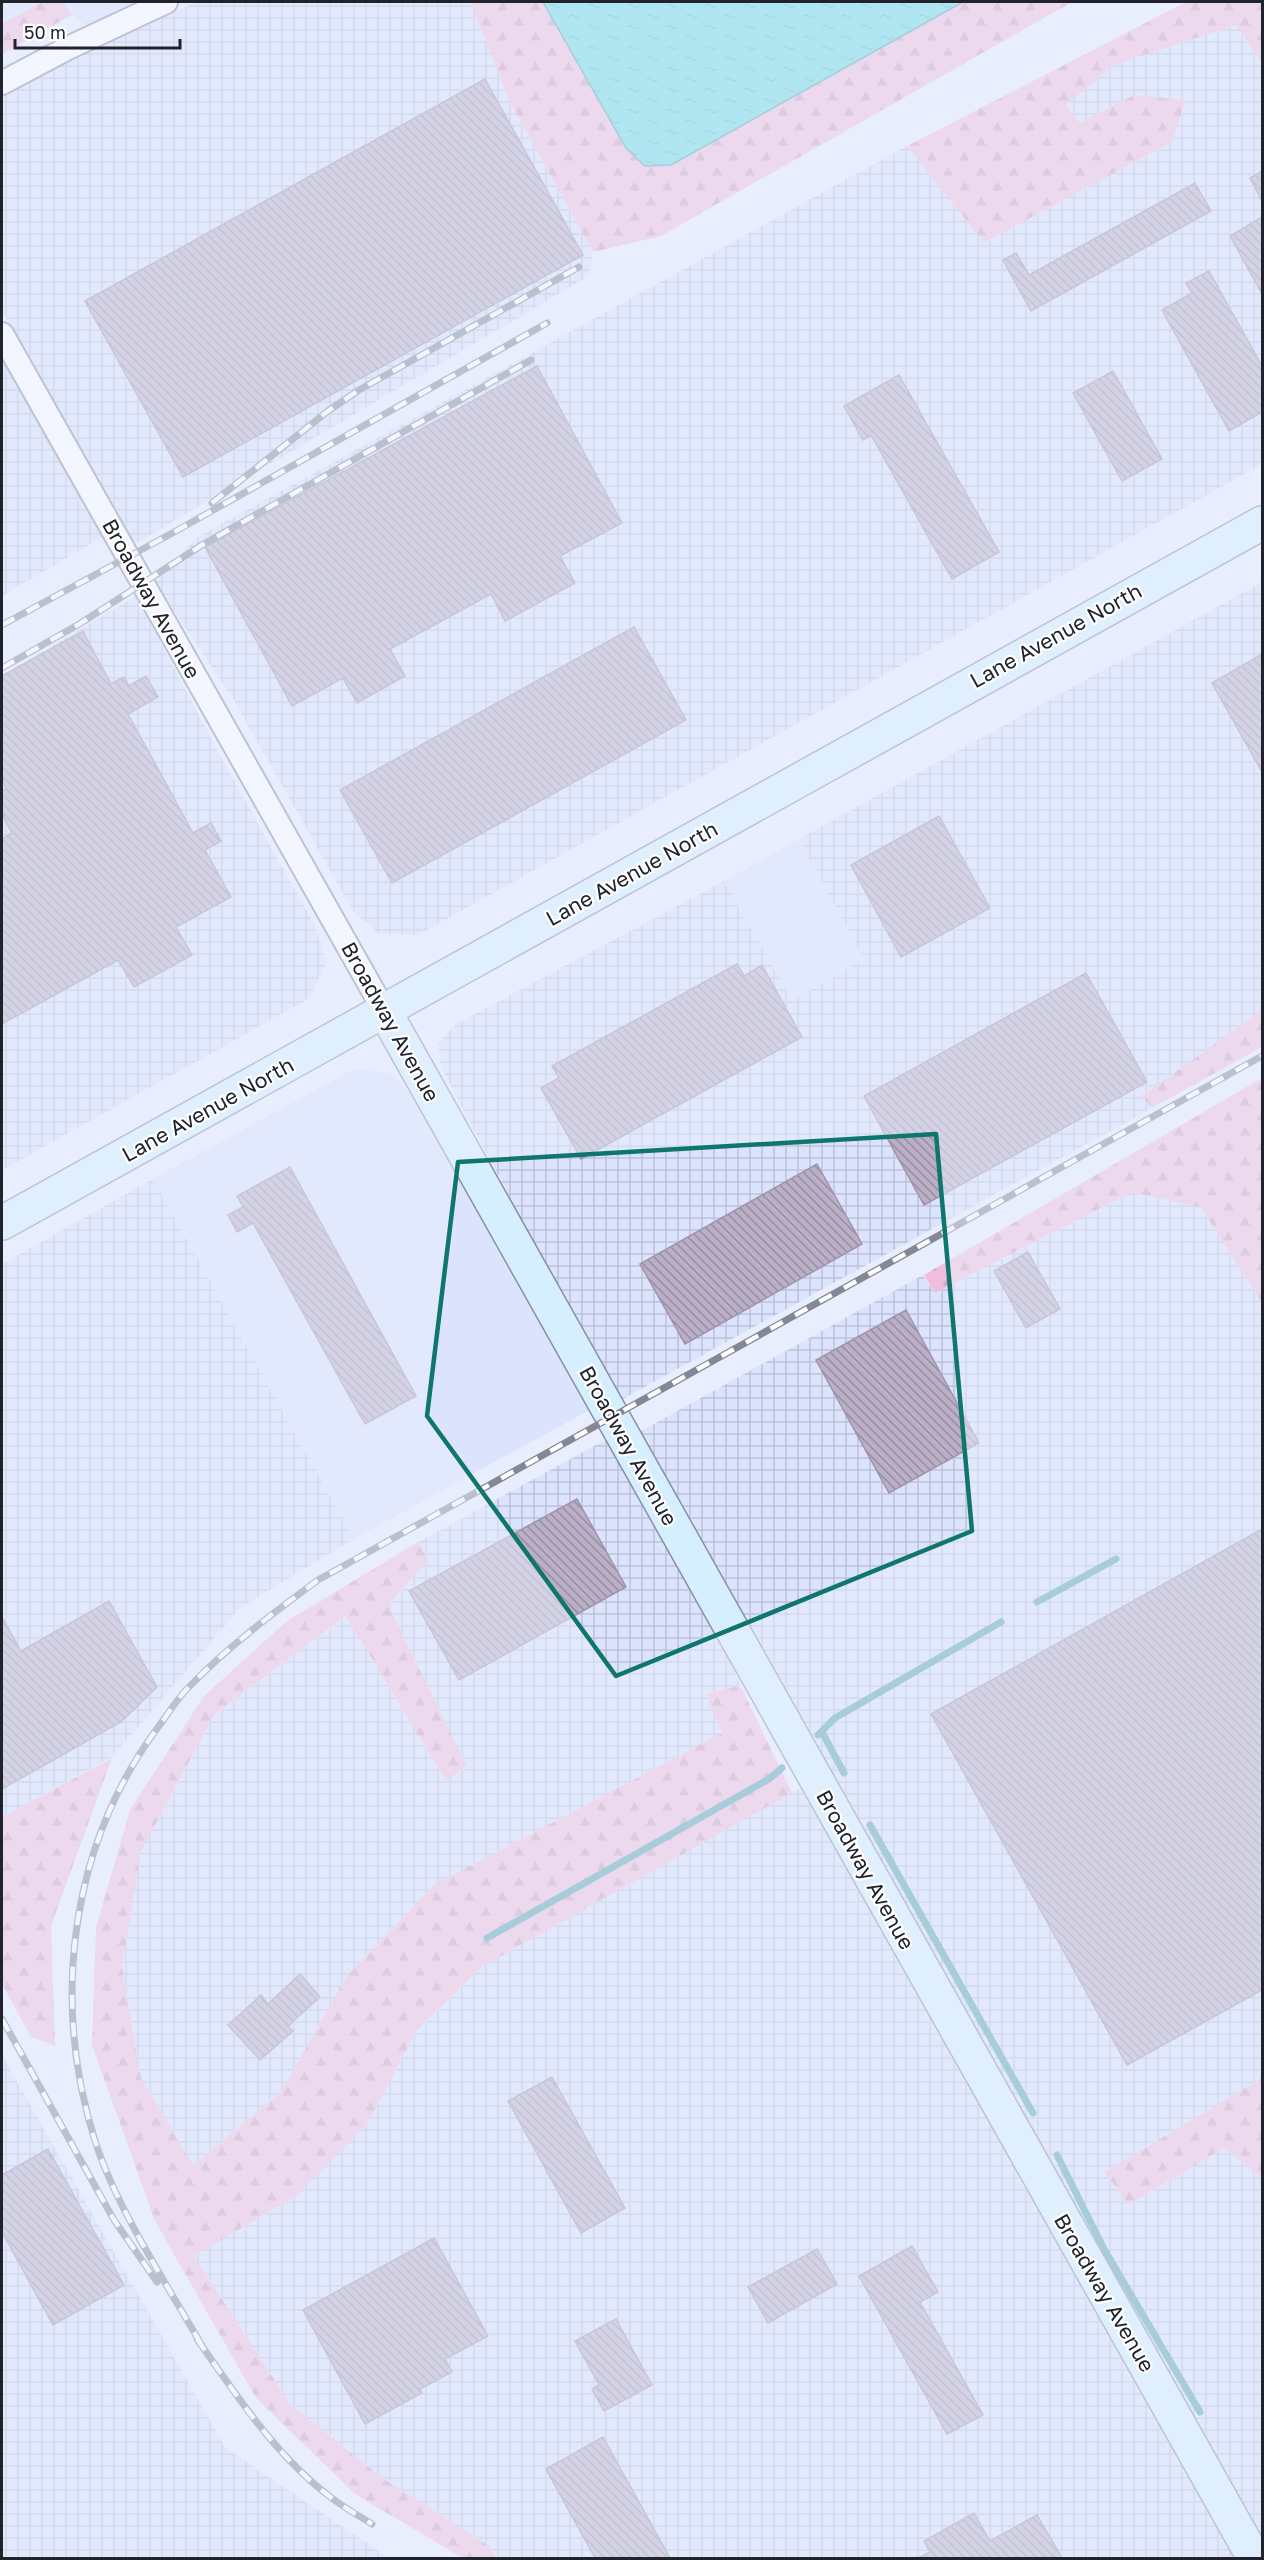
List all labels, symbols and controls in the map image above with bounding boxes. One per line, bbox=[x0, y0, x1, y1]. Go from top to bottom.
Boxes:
scale bar bbox=[15, 12, 180, 50]
text: 50 m bbox=[24, 21, 66, 43]
street label: Broadway Avenue bbox=[97, 514, 207, 683]
street label: Lane Avenue North bbox=[965, 577, 1146, 693]
street label: Lane Avenue North bbox=[541, 815, 722, 931]
street label: Broadway Avenue bbox=[336, 937, 446, 1106]
street label: Lane Avenue North bbox=[117, 1051, 298, 1167]
street label: Broadway Avenue bbox=[574, 1361, 684, 1530]
street label: Broadway Avenue bbox=[811, 1785, 921, 1954]
street label: Broadway Avenue bbox=[1049, 2209, 1161, 2376]

